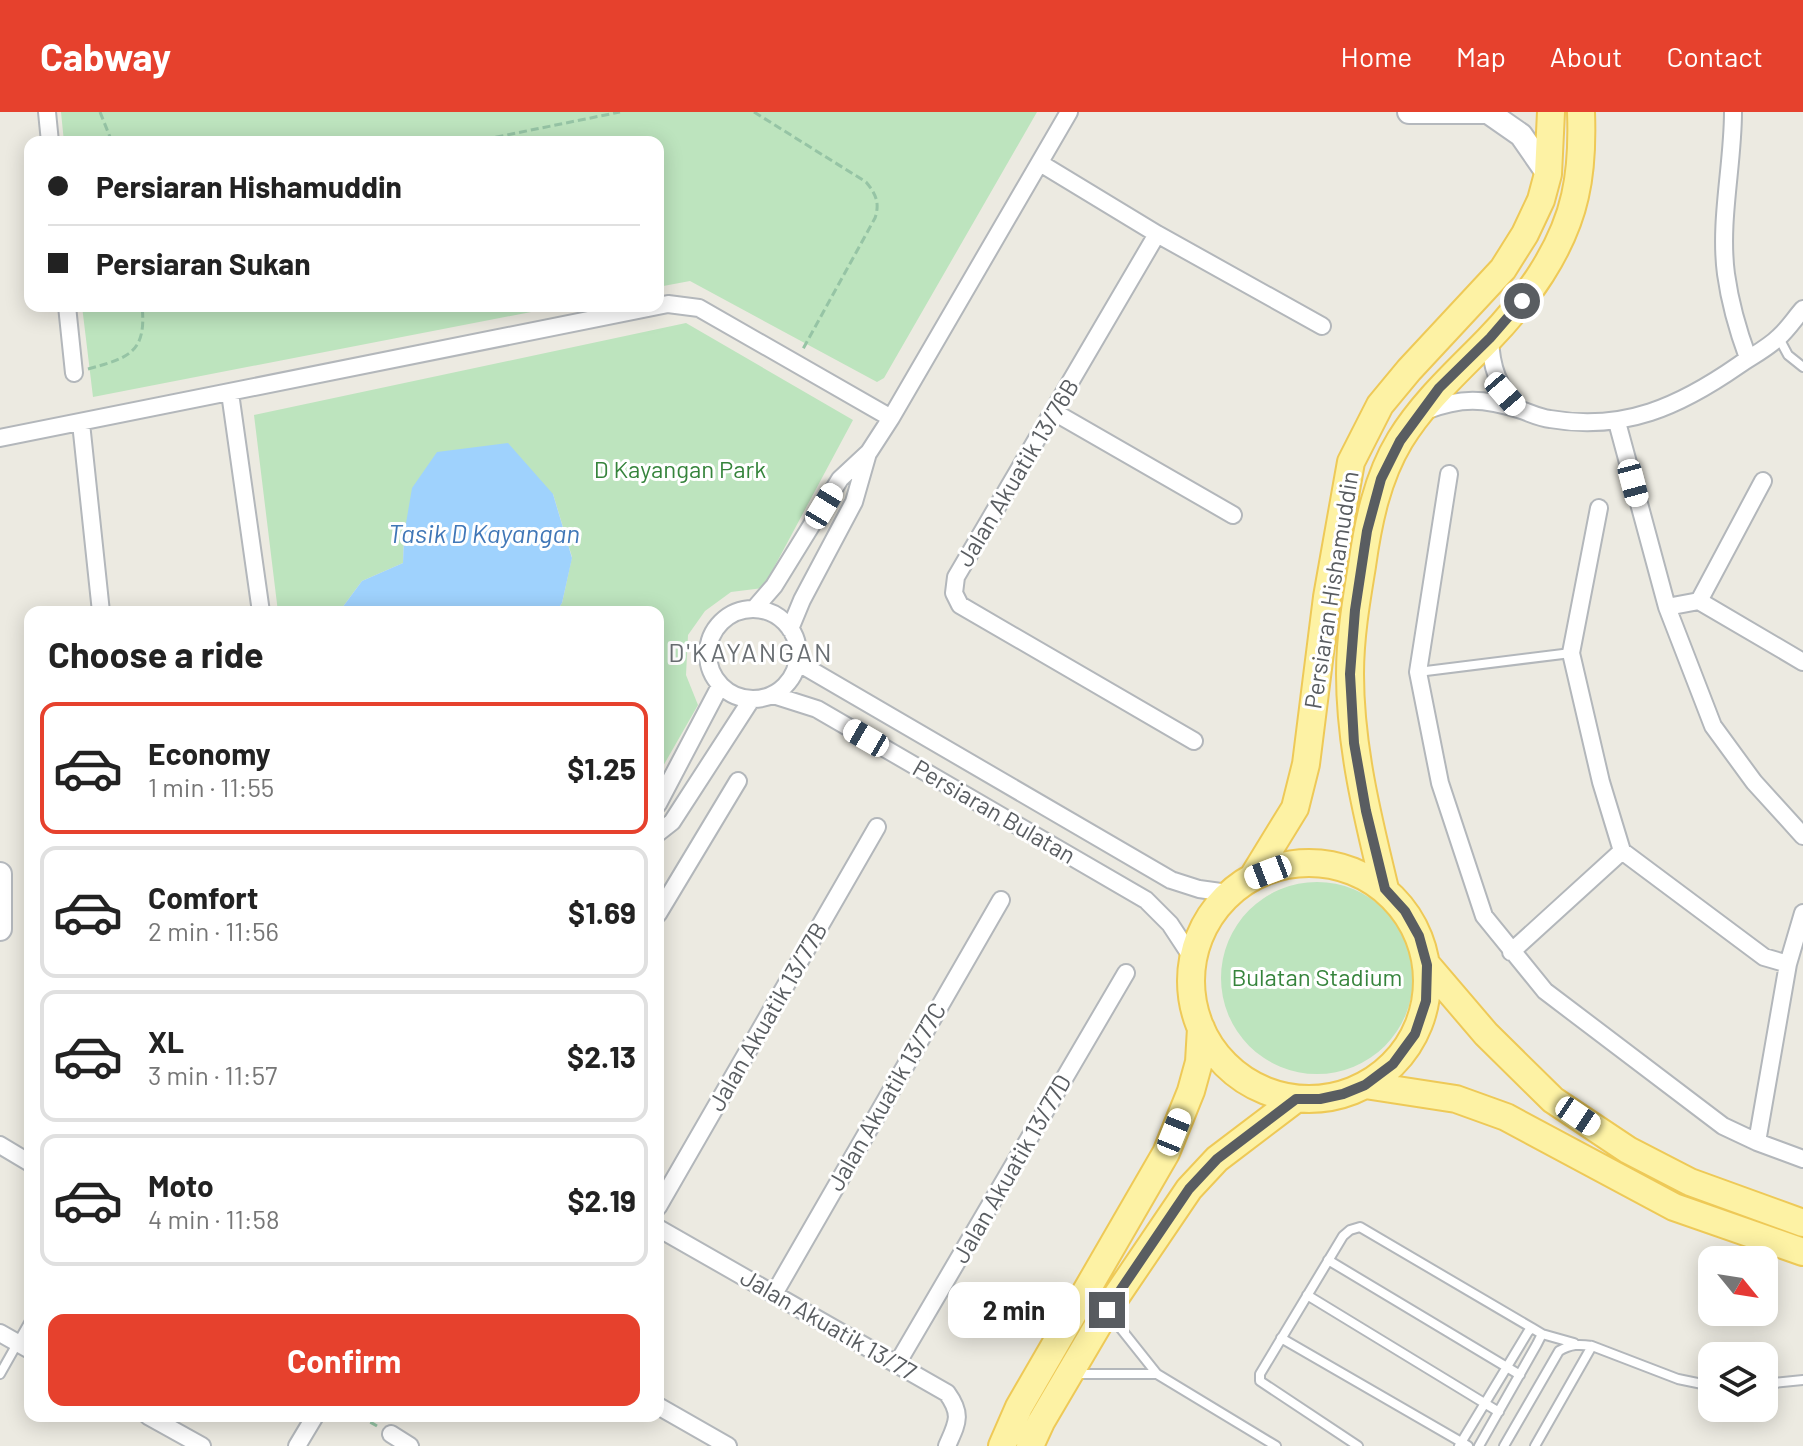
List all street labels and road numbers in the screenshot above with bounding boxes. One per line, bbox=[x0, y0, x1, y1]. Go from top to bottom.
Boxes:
street label: Jalan Akuatik 13/76B bbox=[949, 373, 1084, 571]
street label: Persiaran Hishamuddin bbox=[1297, 469, 1364, 711]
street label: Persiaran Bulatan bbox=[908, 752, 1081, 869]
street label: Jalan Akuatik 13/77B bbox=[701, 917, 833, 1116]
street label: Jalan Akuatik 13/77C bbox=[820, 997, 951, 1196]
street label: Jalan Akuatik 13/77D bbox=[945, 1069, 1076, 1268]
street label: Jalan Akuatik 13/77 bbox=[736, 1262, 922, 1386]

